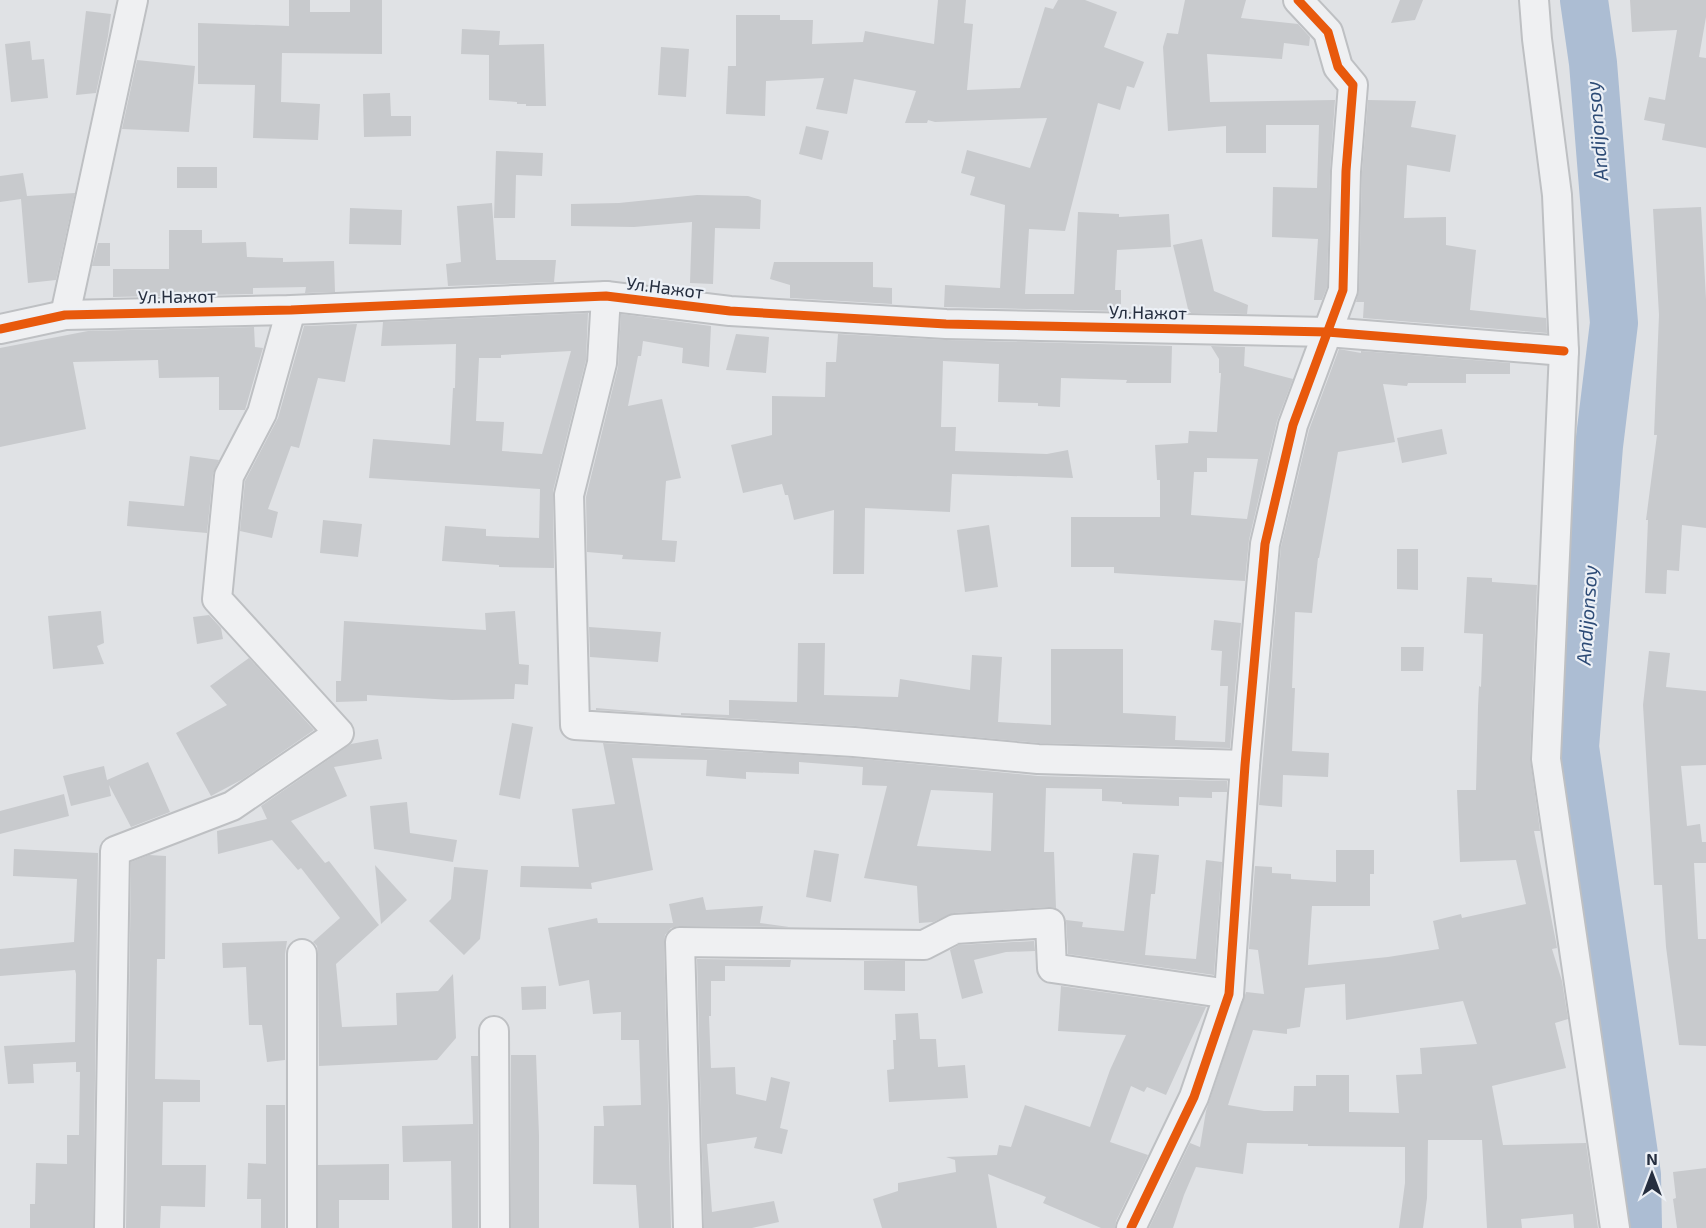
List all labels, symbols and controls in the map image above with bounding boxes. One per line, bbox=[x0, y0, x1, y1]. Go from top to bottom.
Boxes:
water label: Andijonsoy bbox=[1580, 80, 1613, 183]
street label: Ул.Нажот bbox=[625, 271, 705, 303]
street label: Ул.Нажот bbox=[138, 284, 216, 308]
street label: Ул.Нажот bbox=[1109, 300, 1187, 324]
water label: Andijonsoy bbox=[1570, 564, 1602, 667]
north arrow bbox=[1622, 1144, 1682, 1204]
text: N bbox=[1646, 1149, 1658, 1168]

